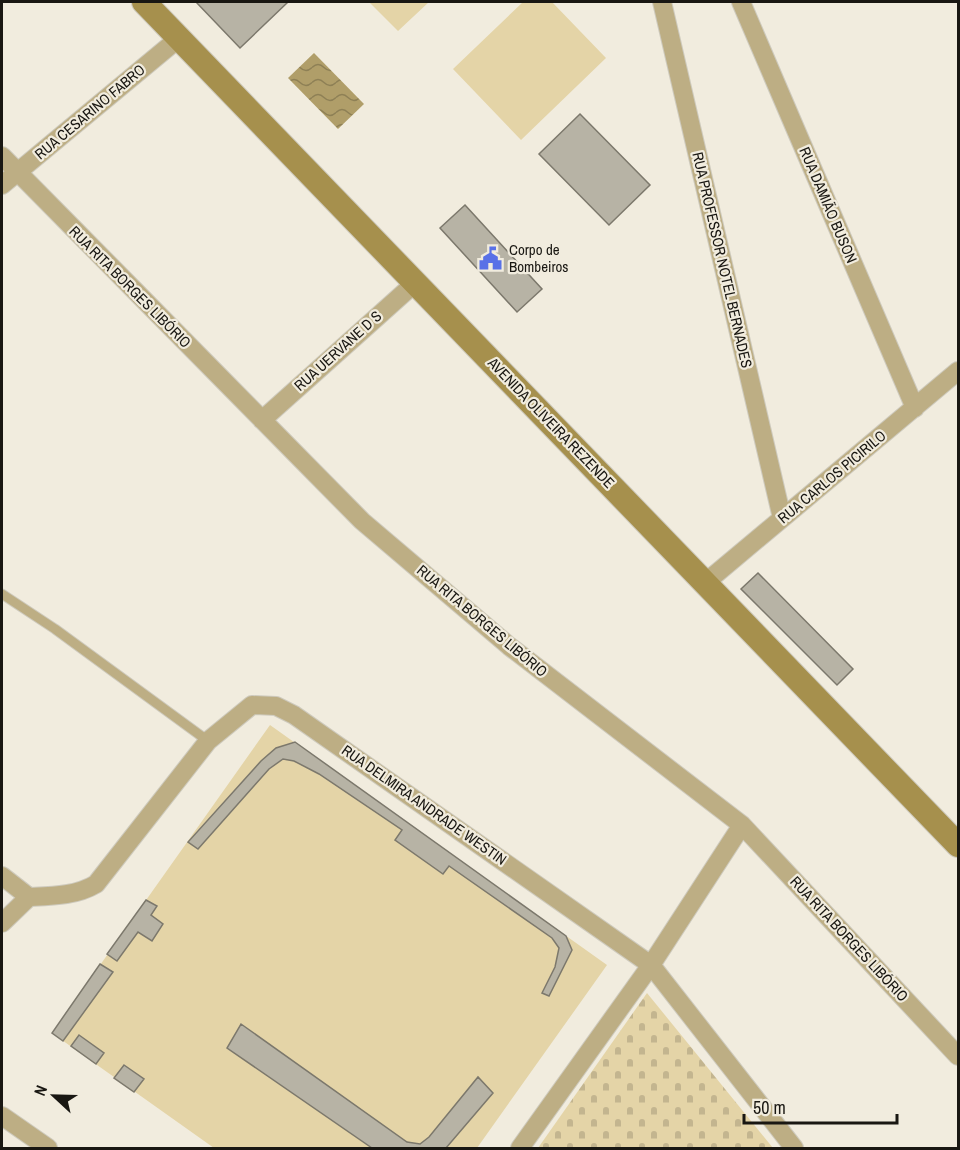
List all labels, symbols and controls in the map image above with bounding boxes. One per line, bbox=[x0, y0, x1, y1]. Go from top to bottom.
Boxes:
street label: RUA CESARINO FABRO bbox=[30, 59, 149, 164]
street label: RUA DAMIÃO BUSON bbox=[794, 143, 862, 266]
street label: RUA PROFESSOR NOTEL BERNADES bbox=[687, 150, 758, 370]
street label: RUA RITA BORGES LIBÓRIO bbox=[65, 221, 196, 352]
place label: Corpo de Bombeiros bbox=[509, 239, 568, 277]
public building icon: Corpo de Bombeiros bbox=[478, 246, 504, 272]
street label: RUA UERVANE D S bbox=[289, 306, 386, 396]
street label: AVENIDA OLIVEIRA REZENDE bbox=[483, 352, 619, 493]
street label: RUA CARLOS PICIRILO bbox=[773, 425, 890, 528]
street label: RUA RITA BORGES LIBÓRIO bbox=[413, 560, 552, 682]
street label: RUA DELMIRA ANDRADE WESTIN bbox=[338, 740, 511, 870]
street label: RUA RITA BORGES LIBÓRIO bbox=[786, 871, 913, 1006]
north arrow bbox=[24, 1066, 84, 1126]
text: N bbox=[28, 1082, 52, 1099]
scale bar bbox=[744, 1087, 897, 1125]
text: 50 m bbox=[753, 1095, 786, 1120]

